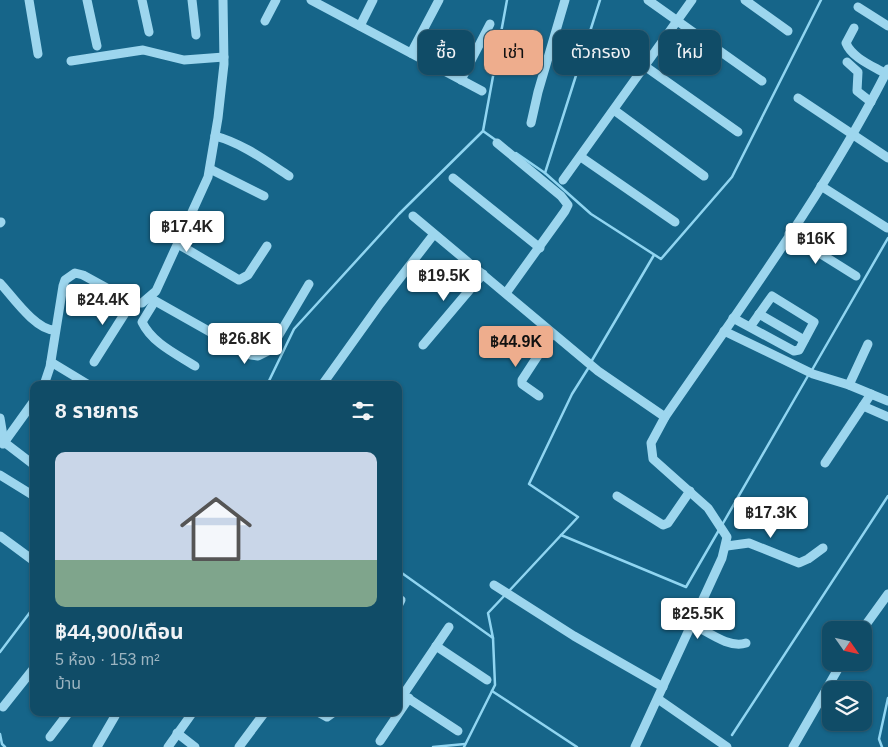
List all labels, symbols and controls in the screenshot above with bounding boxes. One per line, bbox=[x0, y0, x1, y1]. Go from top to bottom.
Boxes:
chip: ซื้อ bbox=[418, 30, 474, 75]
chip: เช่า bbox=[484, 30, 543, 75]
chip: ตัวกรอง bbox=[553, 30, 649, 75]
chip: ใหม่ bbox=[659, 30, 721, 75]
pin: ฿17.4K bbox=[146, 210, 228, 253]
text: ฿17.4K bbox=[161, 218, 213, 235]
pin: ฿16K bbox=[786, 222, 846, 265]
text: ฿16K bbox=[797, 230, 835, 247]
pin: ฿19.5K bbox=[403, 260, 485, 302]
text: ฿19.5K bbox=[418, 267, 470, 284]
pin: ฿24.4K bbox=[62, 284, 144, 326]
text: ฿24.4K bbox=[77, 291, 129, 308]
pin: ฿26.8K bbox=[204, 322, 286, 365]
pin: ฿44.9K bbox=[475, 326, 557, 368]
text: ฿26.8K bbox=[219, 330, 271, 347]
text: ฿44.9K bbox=[490, 333, 542, 350]
icon: filters bbox=[349, 397, 377, 425]
text: 8 รายการ bbox=[55, 399, 139, 422]
icon: home bbox=[171, 484, 261, 574]
pin: ฿17.3K bbox=[730, 496, 812, 539]
text: ฿17.3K bbox=[745, 504, 797, 521]
pin: ฿25.5K bbox=[657, 598, 739, 640]
text: ฿25.5K bbox=[672, 605, 724, 622]
text: ฿44,900/เดือน bbox=[55, 620, 184, 643]
north arrow bbox=[822, 621, 872, 671]
map controls bbox=[822, 621, 872, 731]
text: 5 ห้อง · 153 m² bbox=[55, 651, 160, 668]
text: บ้าน bbox=[55, 675, 81, 692]
button: layers bbox=[822, 681, 872, 731]

